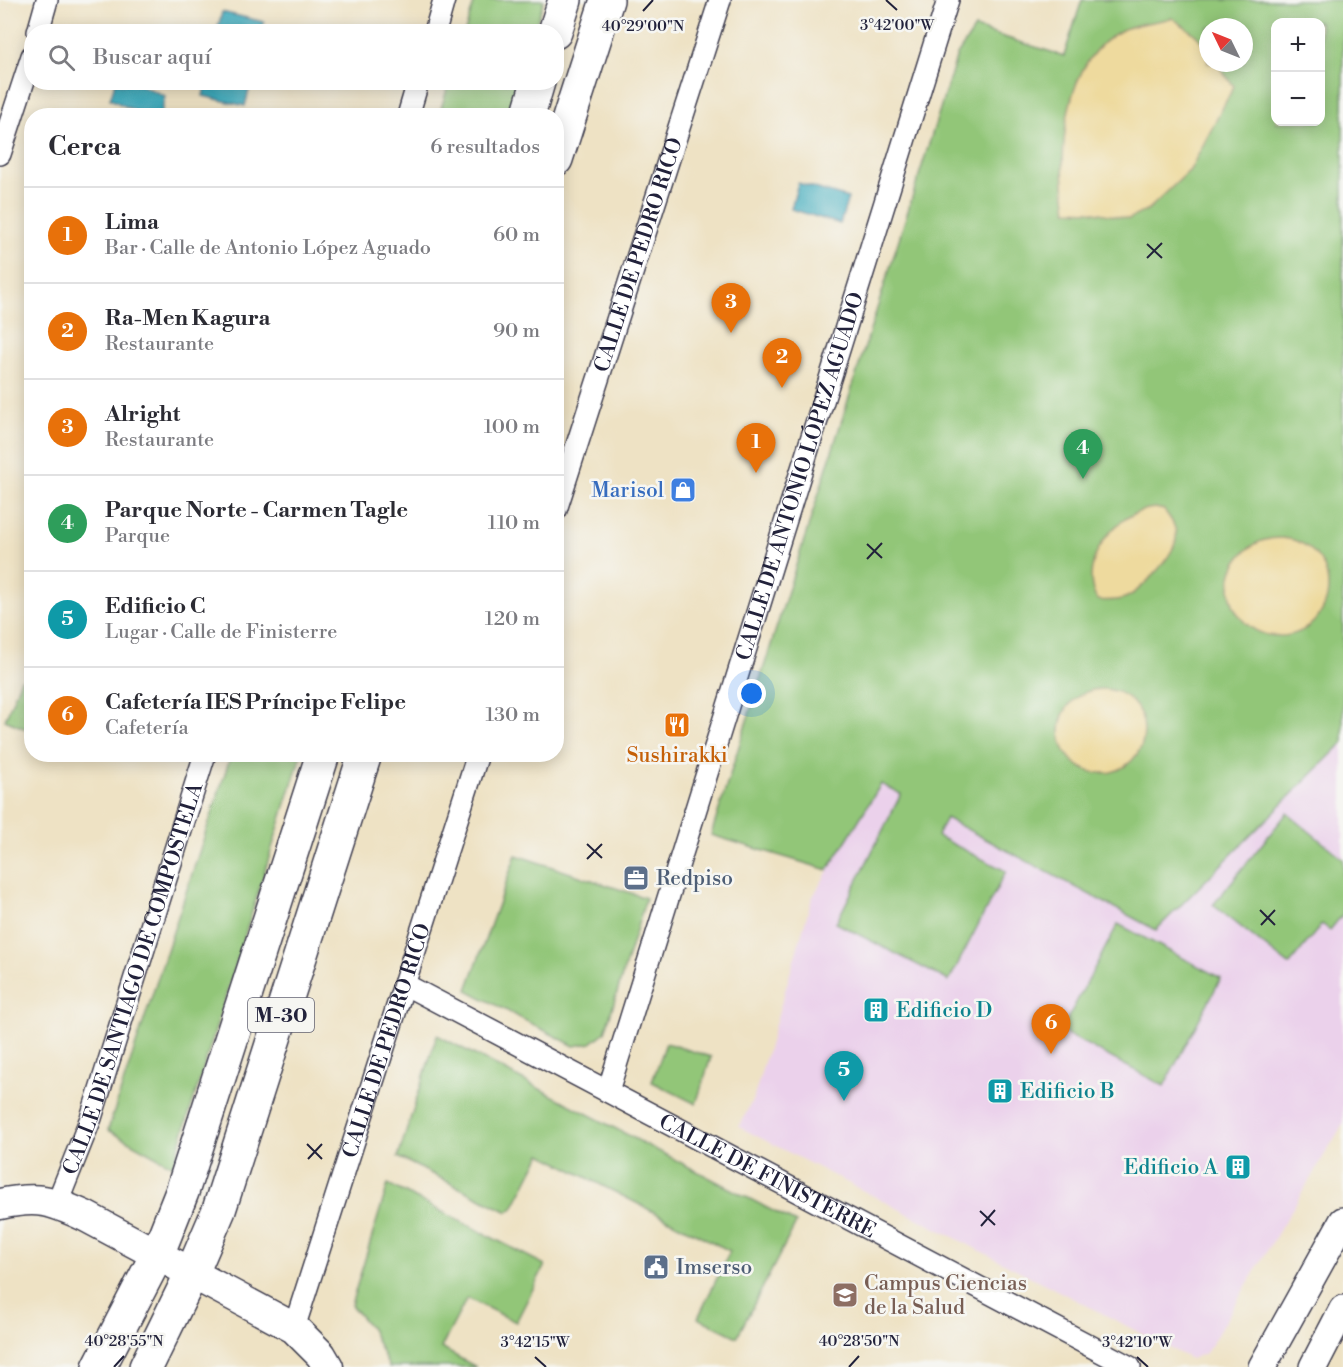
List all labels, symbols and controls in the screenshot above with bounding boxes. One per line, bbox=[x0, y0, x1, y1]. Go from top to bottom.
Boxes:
text: 3°42'00"W bbox=[860, 16, 934, 35]
text: 40°29'00"N bbox=[602, 17, 684, 36]
north arrow bbox=[1199, 18, 1253, 72]
map controls bbox=[1271, 18, 1325, 126]
button: + bbox=[1271, 18, 1325, 72]
search box bbox=[24, 24, 564, 90]
icon: search bbox=[45, 41, 78, 74]
text: Buscar aquí bbox=[93, 44, 211, 71]
button: − bbox=[1271, 72, 1325, 126]
text: Cerca bbox=[48, 131, 121, 163]
text: 6 resultados bbox=[430, 135, 540, 160]
street label: CALLE DE PEDRO RICO bbox=[589, 135, 689, 376]
text: Lima bbox=[105, 209, 159, 236]
text: 1 bbox=[63, 223, 72, 248]
text: 60 m bbox=[493, 223, 540, 248]
text: Bar · Calle de Antonio López Aguado bbox=[105, 236, 431, 261]
pin: 3 bbox=[712, 284, 750, 333]
street label: CALLE DE ANTONIO LÓPEZ AGUADO bbox=[731, 289, 870, 664]
text: Ra-Men Kagura bbox=[105, 305, 271, 332]
text: 2 bbox=[61, 319, 74, 344]
text: 90 m bbox=[493, 319, 540, 344]
text: Restaurante bbox=[105, 332, 214, 357]
pin: 2 bbox=[762, 338, 802, 388]
text: Alright bbox=[105, 401, 180, 428]
text: 3 bbox=[61, 415, 74, 440]
text: 100 m bbox=[484, 415, 540, 440]
pin: 1 bbox=[736, 424, 776, 473]
text: Restaurante bbox=[105, 428, 214, 453]
pin: 4 bbox=[1064, 430, 1102, 479]
shop icon: Marisol bbox=[668, 475, 698, 505]
place label: Marisol bbox=[591, 478, 664, 504]
text: Parque Norte - Carmen Tagle bbox=[105, 497, 408, 524]
text: 4 bbox=[61, 511, 74, 536]
text: 110 m bbox=[488, 511, 540, 536]
text: Parque bbox=[105, 524, 170, 549]
text: Edificio C bbox=[105, 593, 205, 620]
text: 5 bbox=[61, 607, 74, 632]
text: 120 m bbox=[485, 607, 540, 632]
text: Lugar · Calle de Finisterre bbox=[105, 620, 337, 645]
your location bbox=[737, 679, 766, 708]
text: Cafetería IES Príncipe Felipe bbox=[105, 689, 406, 716]
text: 6 bbox=[61, 703, 74, 728]
text: 130 m bbox=[485, 703, 540, 728]
restaurant icon: Sushirakki bbox=[662, 710, 692, 740]
text: Cafetería bbox=[105, 716, 189, 741]
place label: Sushirakki bbox=[626, 743, 728, 769]
street label: CALLE DE SANTIAGO DE COMPOSTELA bbox=[58, 779, 209, 1179]
office icon: Redpiso bbox=[621, 863, 651, 893]
place label: Redpiso bbox=[656, 866, 733, 892]
street label: CALLE DE PEDRO RICO bbox=[337, 920, 437, 1161]
building icon: Edificio D bbox=[861, 995, 891, 1025]
road number: M-30 bbox=[248, 998, 314, 1032]
place label: Edificio D bbox=[896, 998, 992, 1024]
pin: 6 bbox=[1032, 1004, 1070, 1054]
pin: 5 bbox=[824, 1052, 864, 1101]
building icon: Edificio B bbox=[985, 1076, 1015, 1106]
place label: Edificio B bbox=[1020, 1079, 1115, 1105]
street label: CALLE DE FINISTERRE bbox=[654, 1109, 880, 1244]
building icon: Edificio A bbox=[1223, 1152, 1253, 1182]
place label: Edificio A bbox=[1124, 1155, 1219, 1181]
public building icon: Imserso bbox=[641, 1252, 671, 1282]
place label: Imserso bbox=[676, 1255, 752, 1281]
place label: Campus Ciencias de la Salud bbox=[864, 1271, 1027, 1321]
school or university icon: Campus Ciencias de la Salud bbox=[830, 1280, 860, 1310]
text: 40°28'55"N bbox=[84, 1332, 164, 1351]
text: 40°28'50"N bbox=[819, 1332, 899, 1351]
text: 3°42'15"W bbox=[501, 1333, 570, 1352]
text: 3°42'10"W bbox=[1102, 1333, 1172, 1352]

